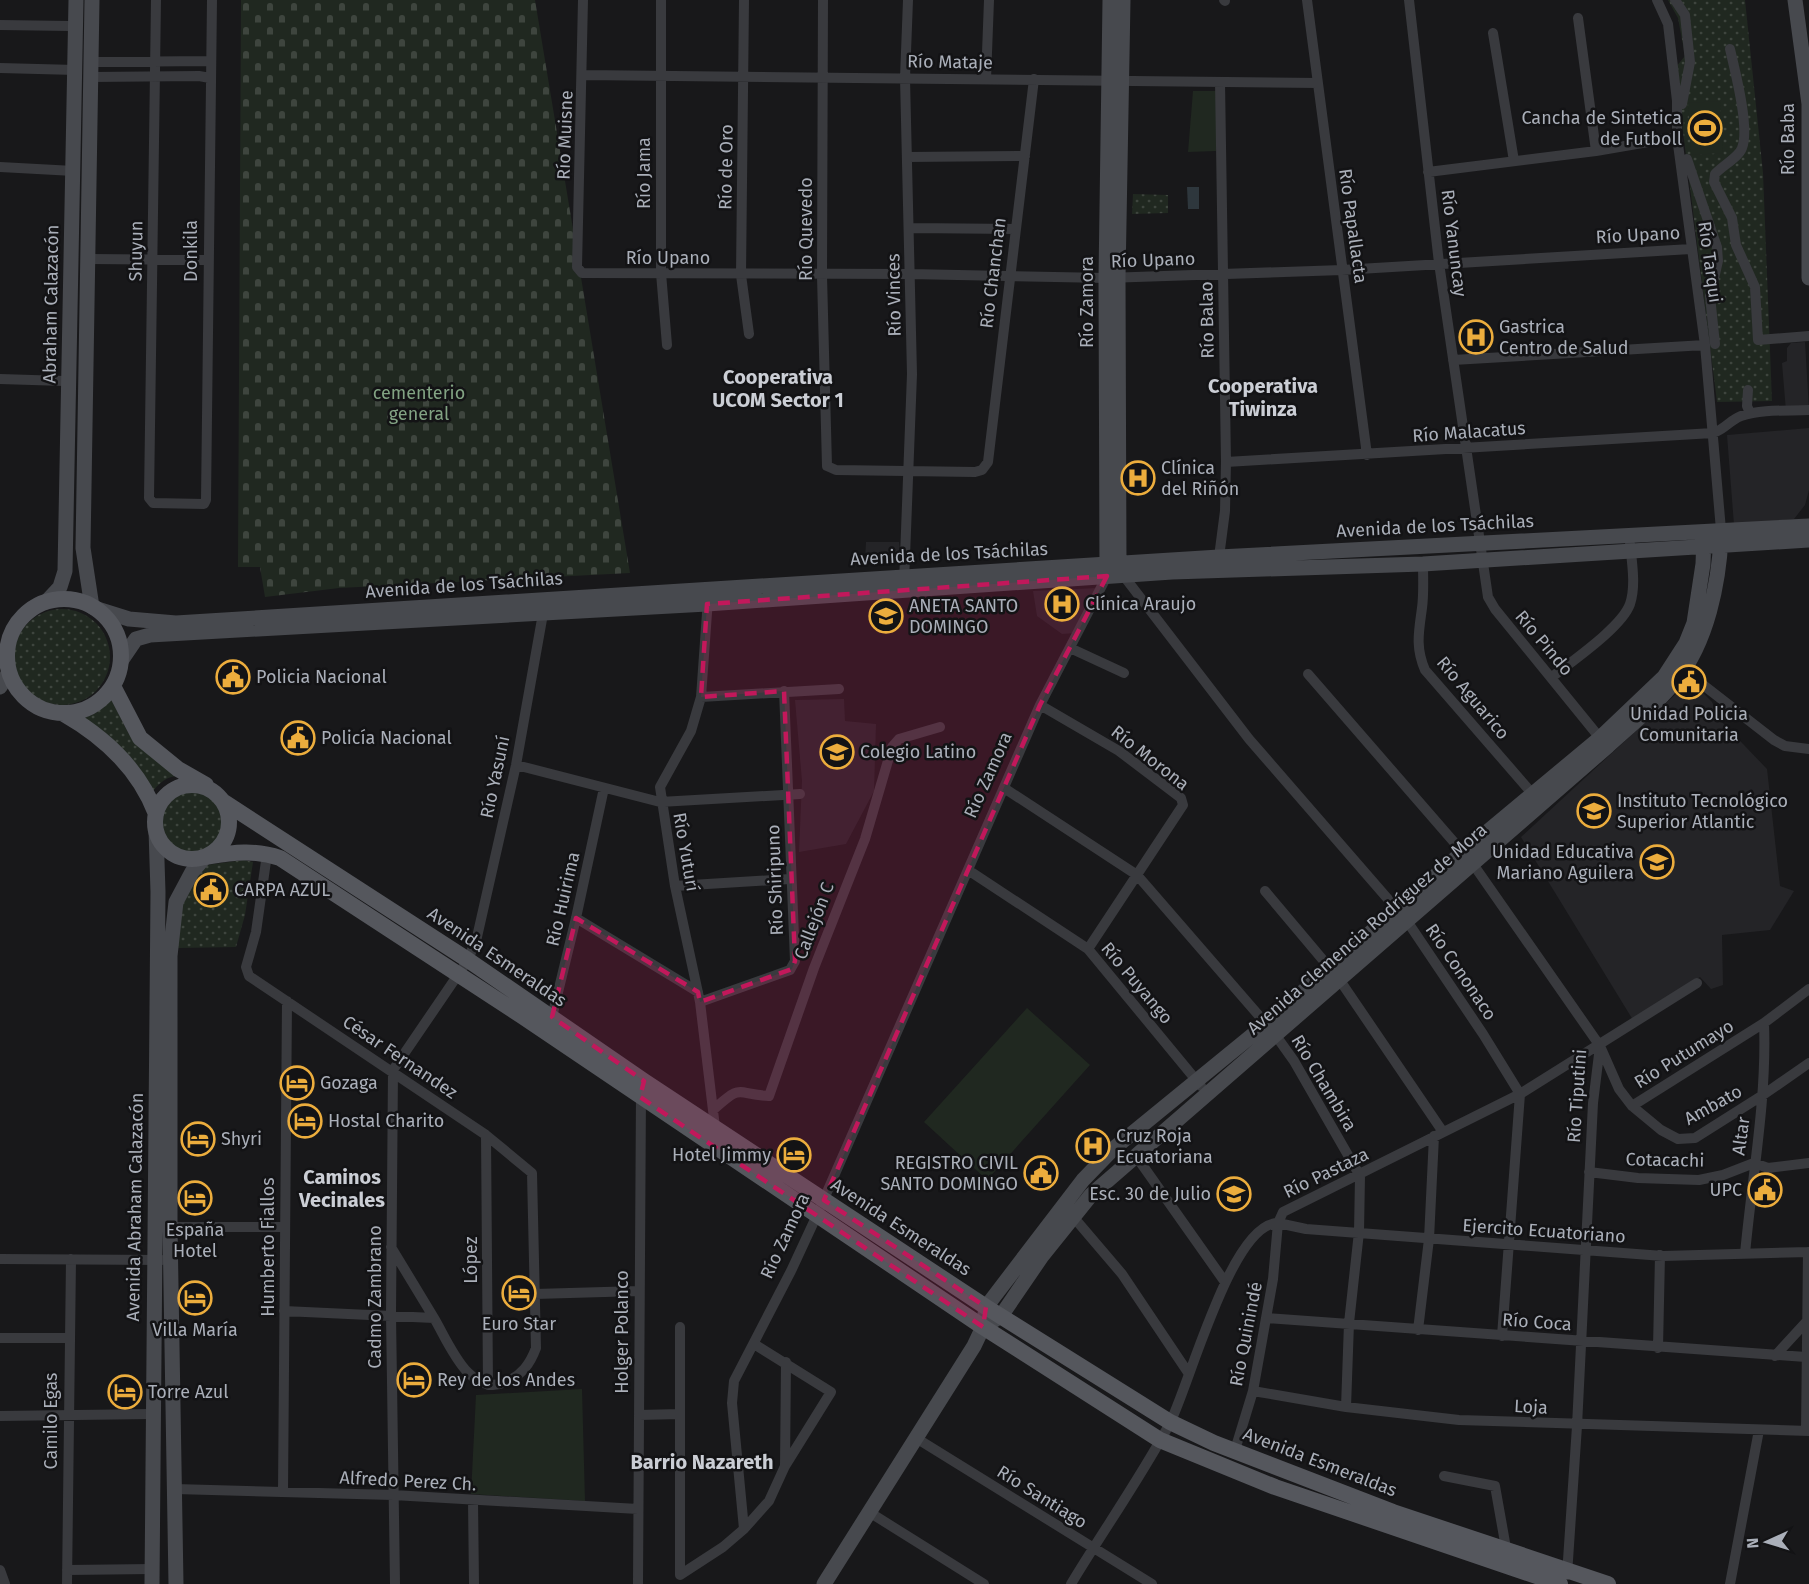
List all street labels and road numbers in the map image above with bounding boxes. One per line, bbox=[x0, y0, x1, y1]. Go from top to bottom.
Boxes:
street label: Río Mataje bbox=[907, 50, 993, 74]
street label: Río Muisne bbox=[552, 90, 578, 180]
street label: Río Baba bbox=[1777, 103, 1799, 175]
street label: Río de Oro bbox=[714, 124, 738, 210]
street label: Río Jama bbox=[633, 137, 655, 209]
street label: Río Papallacta bbox=[1334, 167, 1372, 285]
street label: Río Quevedo bbox=[795, 177, 817, 281]
street label: Río Yanuncay bbox=[1437, 188, 1472, 298]
street label: Río Chanchan bbox=[975, 216, 1011, 330]
street label: Shuyun bbox=[124, 220, 148, 282]
street label: Donkila bbox=[180, 220, 202, 282]
street label: Río Tarqui bbox=[1693, 220, 1727, 304]
street label: Río Upano bbox=[1595, 222, 1681, 248]
street label: Abraham Calazacón bbox=[39, 224, 63, 384]
street label: Río Upano bbox=[626, 247, 710, 269]
street label: Río Upano bbox=[1110, 248, 1196, 272]
street label: Río Vinces bbox=[882, 253, 906, 337]
street label: Río Zamora bbox=[1076, 256, 1098, 348]
street label: Río Balao bbox=[1195, 281, 1219, 359]
street label: Río Malacatus bbox=[1412, 417, 1526, 447]
street label: Avenida de los Tsáchilas bbox=[1336, 510, 1534, 542]
street label: Avenida de los Tsáchilas bbox=[850, 538, 1048, 570]
street label: Avenida de los Tsáchilas bbox=[365, 567, 563, 603]
street label: Río Pindo bbox=[1510, 606, 1578, 680]
street label: Río Aguarico bbox=[1432, 652, 1514, 744]
street label: Río Morona bbox=[1107, 721, 1193, 795]
street label: Río Zamora bbox=[959, 728, 1017, 822]
street label: Río Yasuní bbox=[476, 734, 514, 820]
street label: Río Yuturí bbox=[668, 811, 704, 893]
street label: Avenida Clemencia Rodríguez de Mora bbox=[1243, 819, 1491, 1039]
street label: Río Shiripuno bbox=[762, 824, 788, 936]
street label: Río Huirima bbox=[541, 850, 585, 948]
street label: Callejón C bbox=[789, 879, 839, 963]
street label: Avenida Esmeraldas bbox=[423, 902, 571, 1012]
street label: Río Cononaco bbox=[1421, 920, 1501, 1024]
street label: Río Puyango bbox=[1096, 938, 1178, 1028]
street label: César Fernandez bbox=[339, 1011, 462, 1104]
street label: Río Putumayo bbox=[1630, 1015, 1738, 1093]
street label: Río Chambira bbox=[1287, 1031, 1361, 1135]
street label: Río Tiputini bbox=[1563, 1048, 1591, 1144]
street label: Ambato bbox=[1680, 1080, 1746, 1130]
street label: Avenida Abraham Calazacón bbox=[122, 1092, 148, 1322]
street label: Altar bbox=[1727, 1115, 1755, 1157]
street label: Río Pastaza bbox=[1280, 1143, 1372, 1203]
street label: Cotacachi bbox=[1625, 1148, 1705, 1172]
street label: Avenida Esmeraldas bbox=[827, 1173, 975, 1281]
street label: Humberto Fiallos bbox=[257, 1177, 279, 1317]
street label: Río Zamora bbox=[756, 1190, 814, 1282]
street label: Ejercito Ecuatoriano bbox=[1462, 1214, 1626, 1248]
street label: Cadmo Zambrano bbox=[364, 1225, 386, 1369]
street label: López bbox=[460, 1236, 482, 1284]
street label: Holger Polanco bbox=[611, 1270, 633, 1394]
street label: Río Quinindé bbox=[1225, 1280, 1267, 1388]
street label: Río Coca bbox=[1501, 1309, 1573, 1335]
street label: Camilo Egas bbox=[40, 1373, 62, 1469]
street label: Loja bbox=[1514, 1395, 1548, 1419]
street label: Avenida Esmeraldas bbox=[1240, 1423, 1400, 1501]
street label: Río Santiago bbox=[993, 1461, 1091, 1533]
street label: Alfredo Perez Ch. bbox=[339, 1466, 477, 1496]

